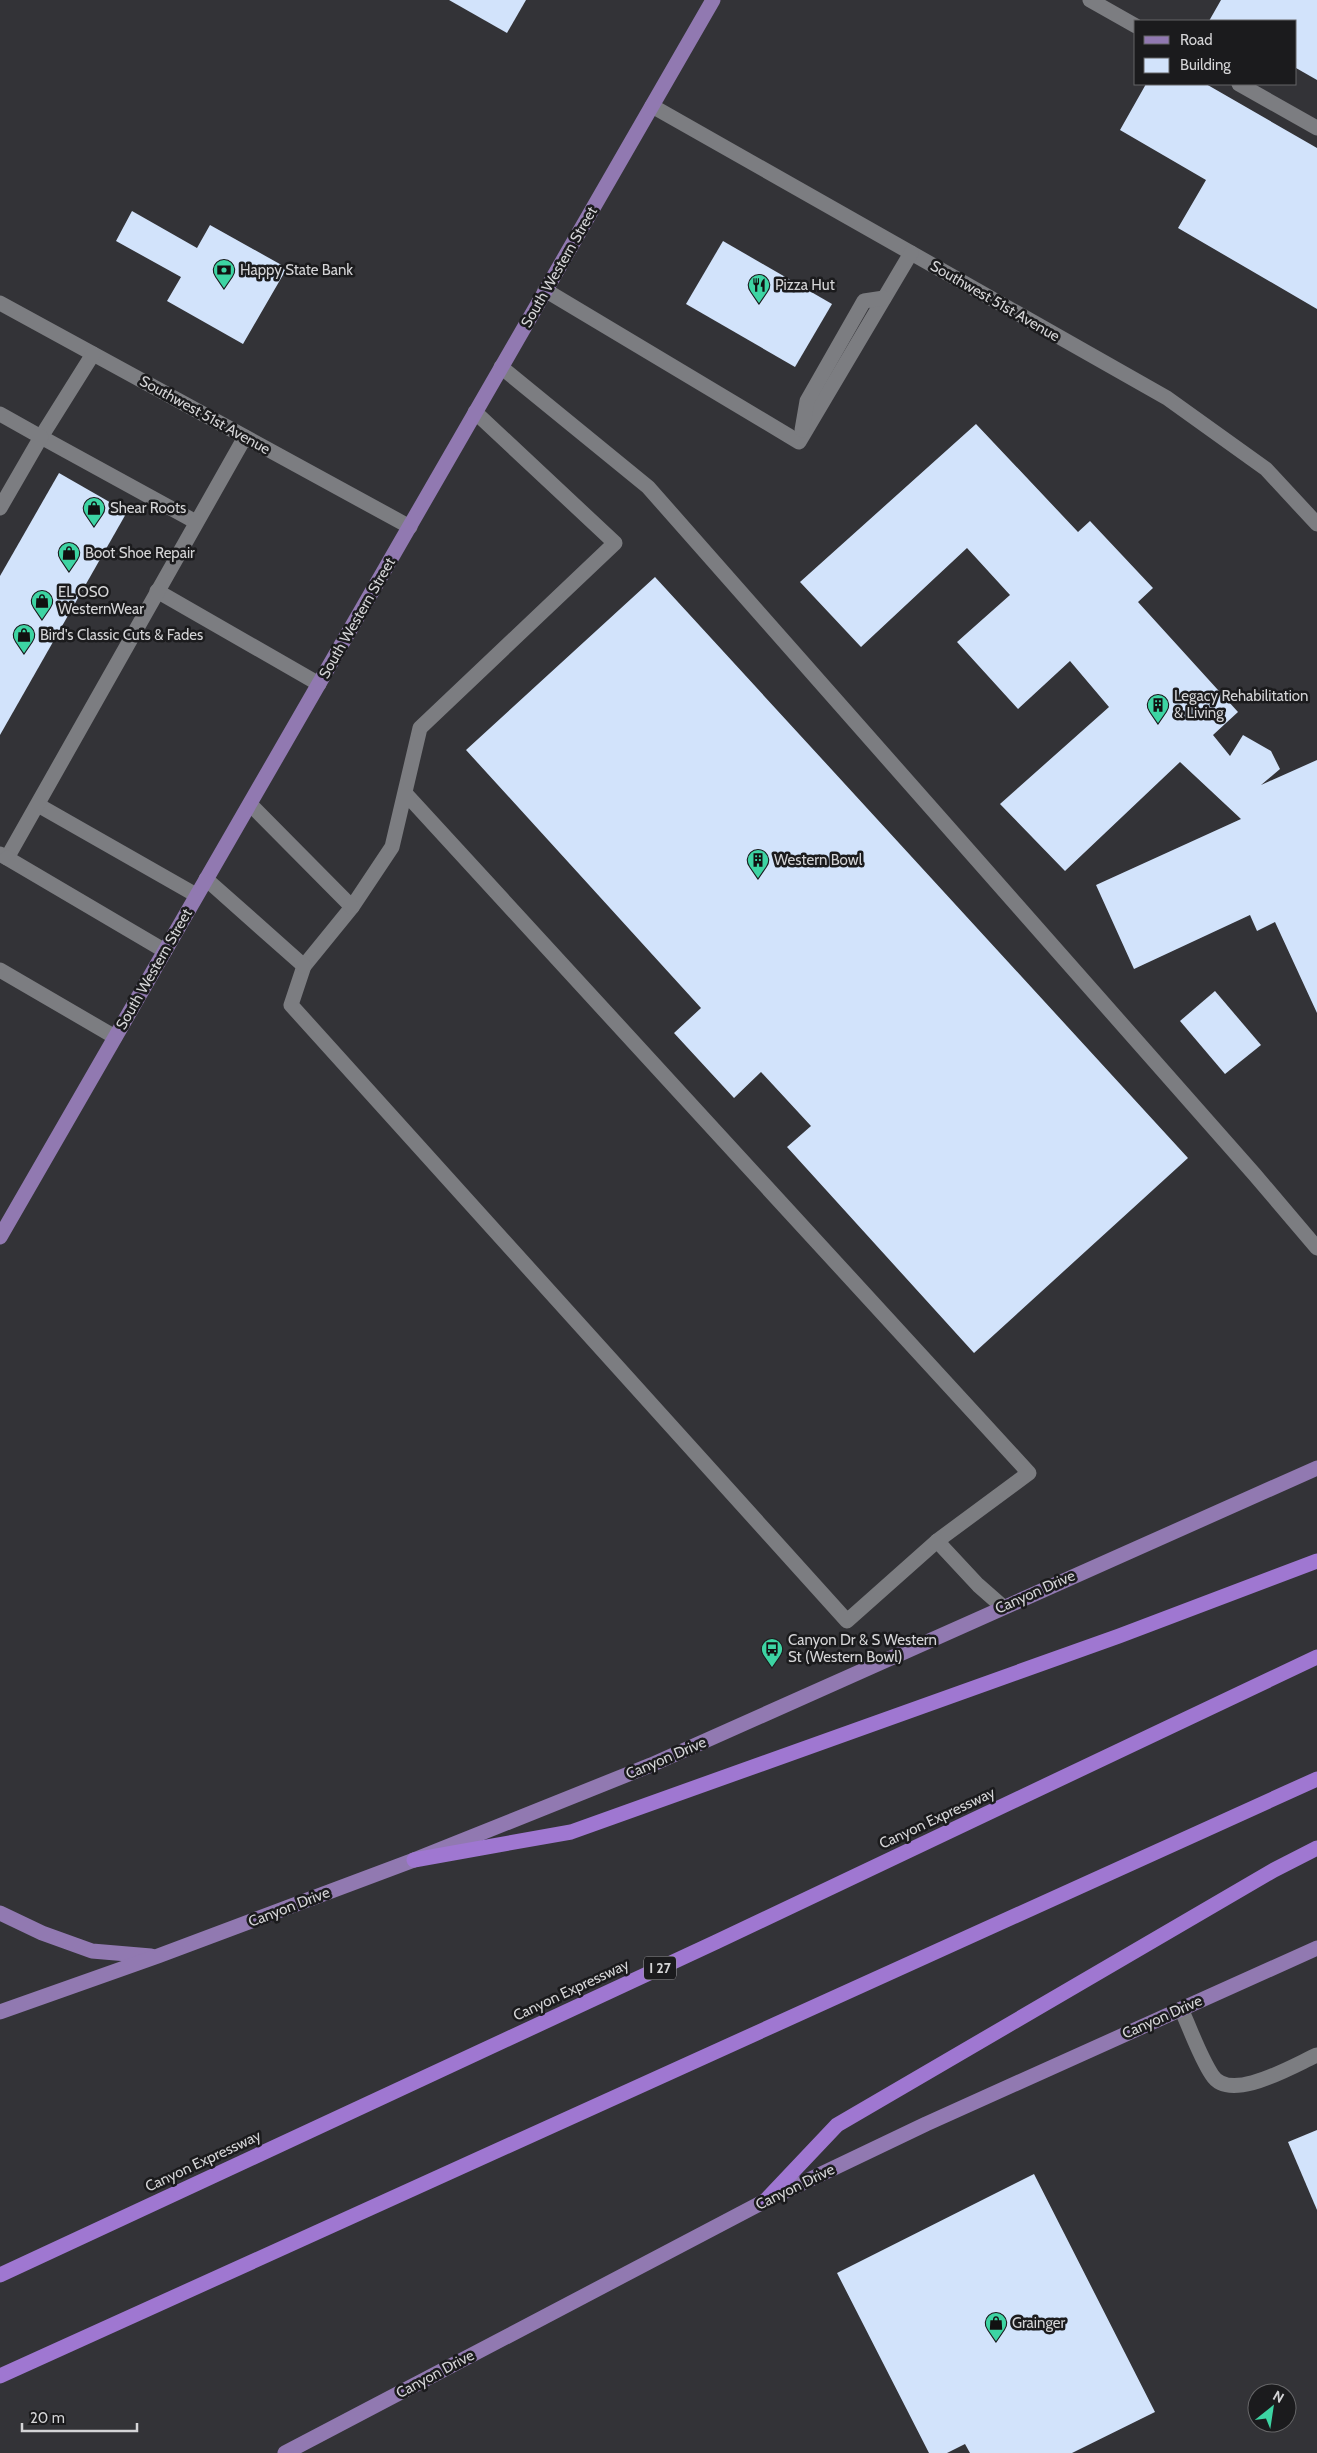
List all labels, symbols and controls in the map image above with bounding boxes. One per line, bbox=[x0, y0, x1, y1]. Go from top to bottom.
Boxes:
legend bbox=[1134, 20, 1297, 85]
text: Road bbox=[1180, 31, 1213, 49]
text: Building bbox=[1180, 56, 1231, 74]
street label: South Western Street bbox=[517, 203, 601, 331]
street label: Southwest 51st Avenue bbox=[927, 257, 1063, 346]
bank icon: Happy State Bank bbox=[212, 258, 236, 289]
place label: Happy State Bank bbox=[240, 261, 353, 279]
restaurant icon: Pizza Hut bbox=[747, 273, 771, 304]
place label: Pizza Hut bbox=[775, 276, 835, 294]
street label: Southwest 51st Avenue bbox=[137, 372, 274, 458]
shop icon: Shear Roots bbox=[82, 496, 106, 527]
place label: Shear Roots bbox=[110, 499, 186, 517]
shop icon: Boot Shoe Repair bbox=[57, 541, 81, 572]
place label: Boot Shoe Repair bbox=[85, 544, 195, 562]
street label: South Western Street bbox=[315, 554, 399, 682]
place label: EL OSO WesternWear bbox=[58, 583, 144, 618]
shop icon: EL OSO WesternWear bbox=[30, 589, 54, 620]
shop icon: Bird's Classic Cuts & Fades bbox=[12, 623, 36, 654]
place label: Bird's Classic Cuts & Fades bbox=[40, 626, 203, 644]
place label: Legacy Rehabilitation & Living bbox=[1174, 687, 1308, 722]
building icon: Legacy Rehabilitation & Living bbox=[1146, 693, 1170, 724]
building icon: Western Bowl bbox=[746, 848, 770, 879]
place label: Western Bowl bbox=[774, 851, 863, 869]
street label: South Western Street bbox=[112, 905, 196, 1033]
street label: Canyon Drive bbox=[992, 1566, 1078, 1618]
place label: Canyon Dr & S Western St (Western Bowl) bbox=[788, 1631, 937, 1666]
bus stop icon: Canyon Dr & S Western St (Western Bowl) bbox=[760, 1637, 784, 1668]
street label: Canyon Drive bbox=[623, 1733, 709, 1783]
street label: Canyon Expressway bbox=[876, 1783, 998, 1853]
street label: Canyon Drive bbox=[246, 1883, 333, 1931]
street label: Canyon Expressway bbox=[510, 1955, 632, 2025]
road number: I 27 bbox=[644, 1956, 676, 1980]
street label: Canyon Drive bbox=[1119, 1991, 1205, 2043]
street label: Canyon Expressway bbox=[142, 2126, 264, 2196]
street label: Canyon Drive bbox=[753, 2160, 838, 2214]
shop icon: Grainger bbox=[984, 2311, 1008, 2342]
place label: Grainger bbox=[1012, 2314, 1066, 2332]
street label: Canyon Drive bbox=[393, 2346, 477, 2402]
north arrow bbox=[1247, 2383, 1297, 2433]
text: N bbox=[1270, 2386, 1287, 2407]
scale bar bbox=[22, 2400, 138, 2432]
text: 20 m bbox=[30, 2409, 65, 2427]

